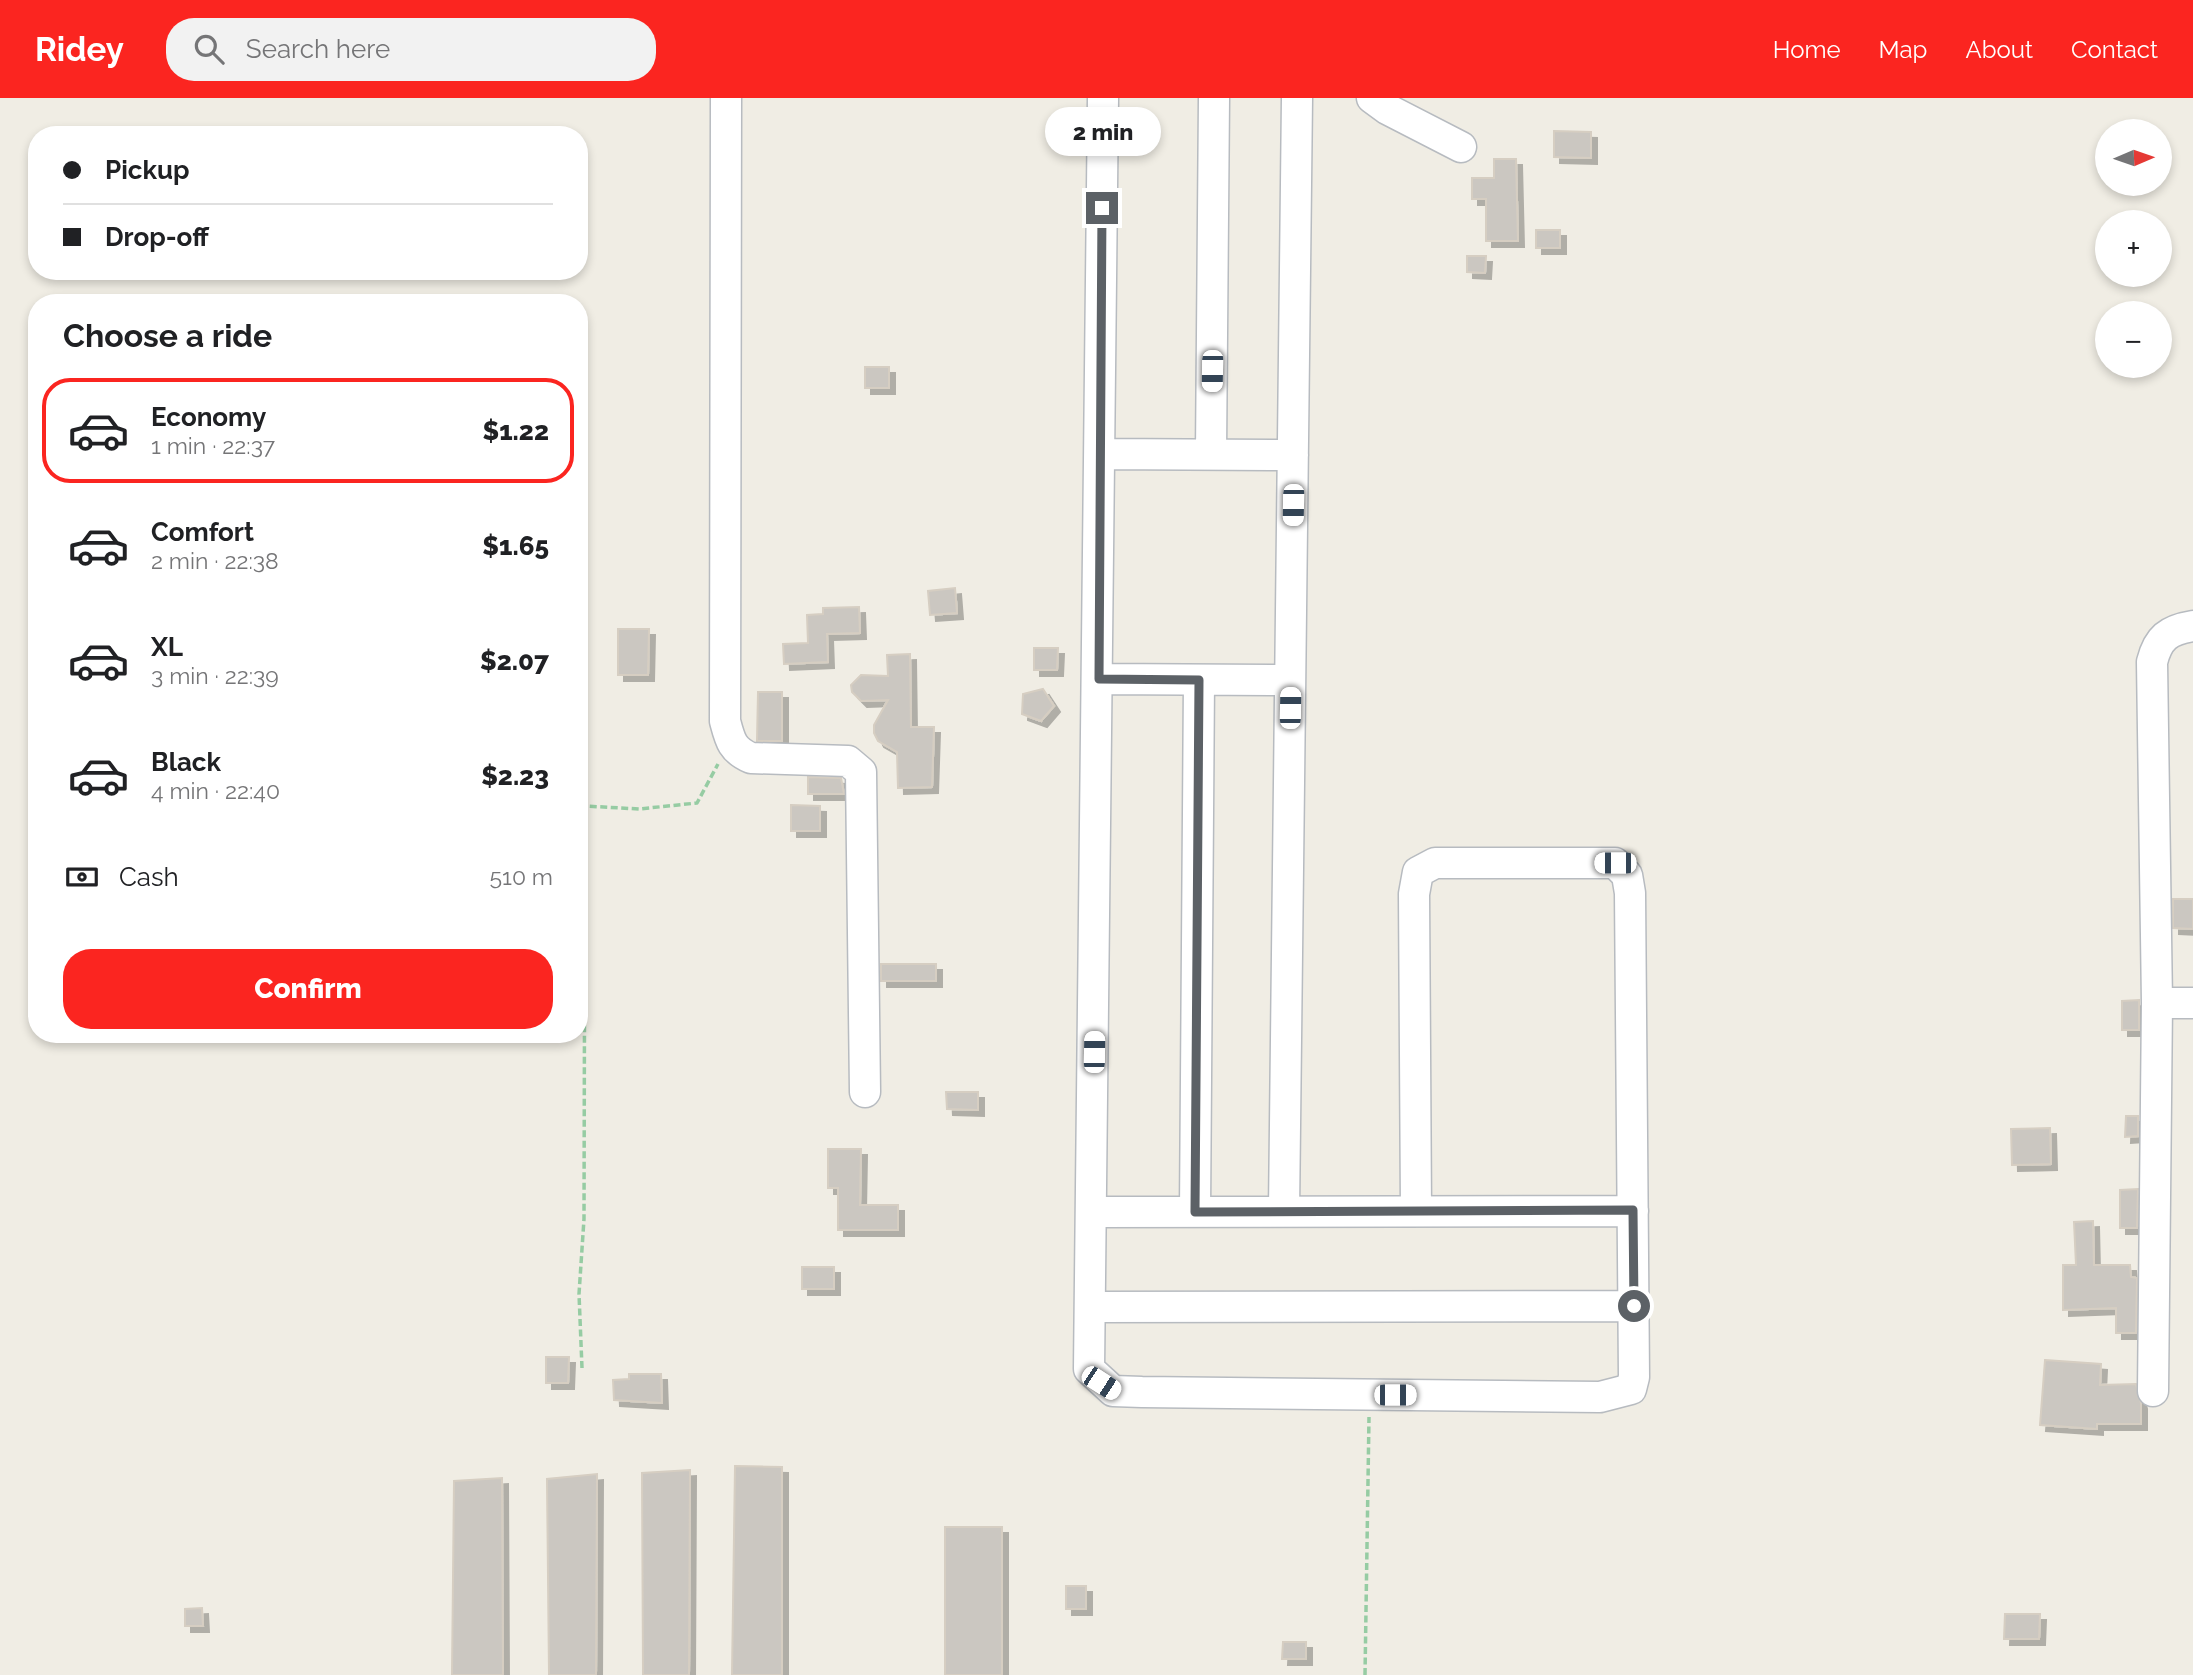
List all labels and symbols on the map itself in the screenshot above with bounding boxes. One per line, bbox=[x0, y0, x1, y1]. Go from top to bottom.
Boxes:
callout: 2 min bbox=[1044, 106, 1160, 155]
north arrow bbox=[2095, 119, 2172, 196]
route end bbox=[1086, 192, 1118, 224]
car bbox=[1202, 350, 1223, 392]
car bbox=[1283, 484, 1304, 526]
car bbox=[1280, 687, 1301, 729]
car bbox=[1595, 853, 1637, 874]
car bbox=[1084, 1031, 1105, 1073]
route start bbox=[1618, 1290, 1650, 1322]
car bbox=[1078, 1363, 1125, 1403]
car bbox=[1375, 1385, 1417, 1406]

